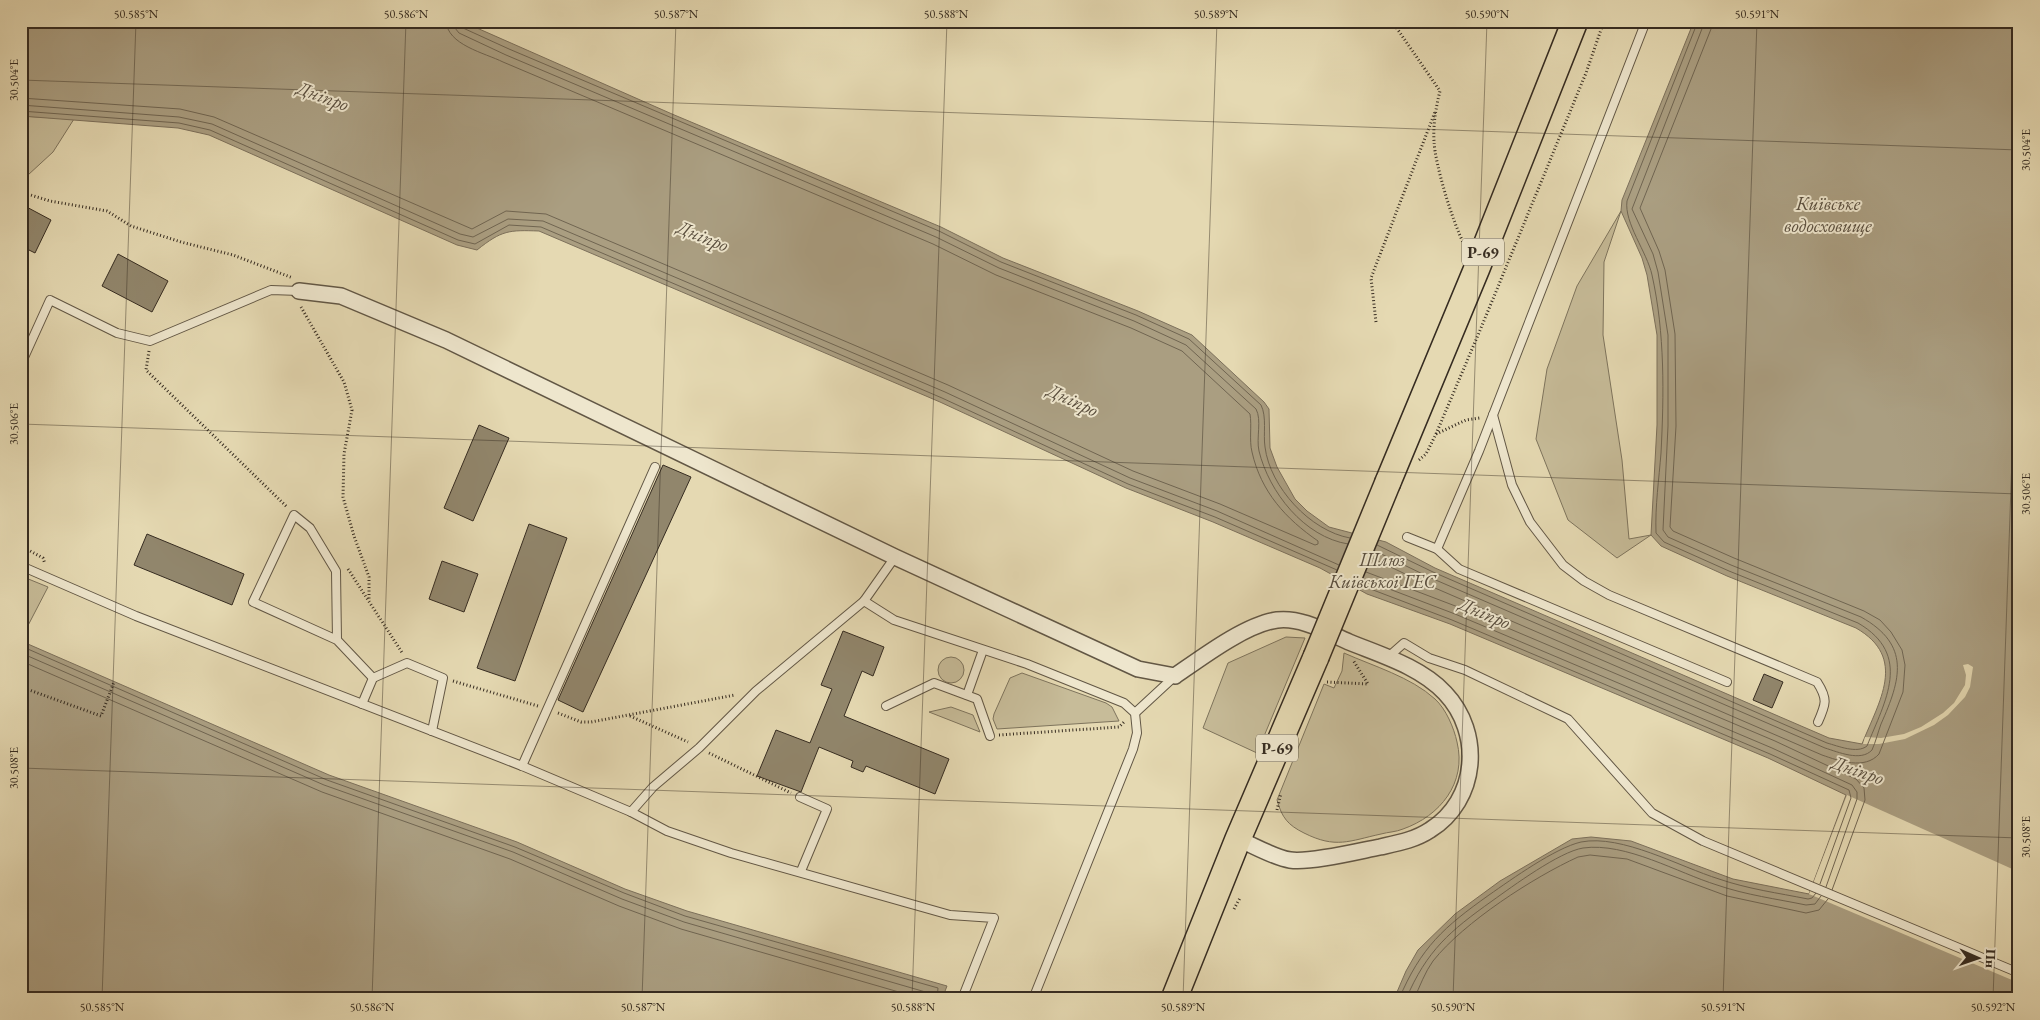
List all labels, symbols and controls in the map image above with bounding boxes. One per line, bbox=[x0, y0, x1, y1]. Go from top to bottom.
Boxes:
text: 50.585°N bbox=[114, 6, 159, 22]
text: 50.586°N bbox=[384, 6, 429, 22]
text: 50.587°N bbox=[654, 6, 699, 22]
text: 50.588°N bbox=[924, 6, 969, 22]
text: 50.589°N bbox=[1194, 6, 1239, 22]
text: 50.590°N bbox=[1465, 6, 1510, 22]
text: 50.591°N bbox=[1735, 6, 1780, 22]
text: 30.504°E bbox=[6, 59, 22, 101]
water label: Дніпро bbox=[292, 74, 352, 117]
text: 30.504°E bbox=[2018, 129, 2034, 171]
water label: Київське водосховище bbox=[1784, 191, 1872, 238]
water label: Дніпро bbox=[672, 214, 732, 258]
road number: Р-69 bbox=[1462, 238, 1504, 266]
water label: Дніпро bbox=[1042, 377, 1102, 423]
text: 30.506°E bbox=[6, 403, 22, 445]
text: 30.506°E bbox=[2018, 473, 2034, 515]
water label: Шлюз Київської ГЕС bbox=[1327, 547, 1438, 594]
water label: Дніпро bbox=[1454, 590, 1514, 635]
road number: Р-69 bbox=[1256, 734, 1298, 761]
text: 30.508°E bbox=[6, 747, 22, 789]
water label: Дніпро bbox=[1827, 749, 1887, 790]
text: 30.508°E bbox=[2018, 816, 2034, 858]
north arrow bbox=[1952, 932, 2002, 982]
text: Пн bbox=[1982, 949, 2000, 968]
text: 50.585°N bbox=[80, 999, 125, 1015]
text: 50.586°N bbox=[350, 999, 395, 1015]
text: 50.587°N bbox=[621, 999, 666, 1015]
text: 50.588°N bbox=[891, 999, 936, 1015]
text: 50.589°N bbox=[1161, 999, 1206, 1015]
text: 50.590°N bbox=[1431, 999, 1476, 1015]
text: 50.591°N bbox=[1701, 999, 1746, 1015]
text: 50.592°N bbox=[1971, 999, 2016, 1015]

